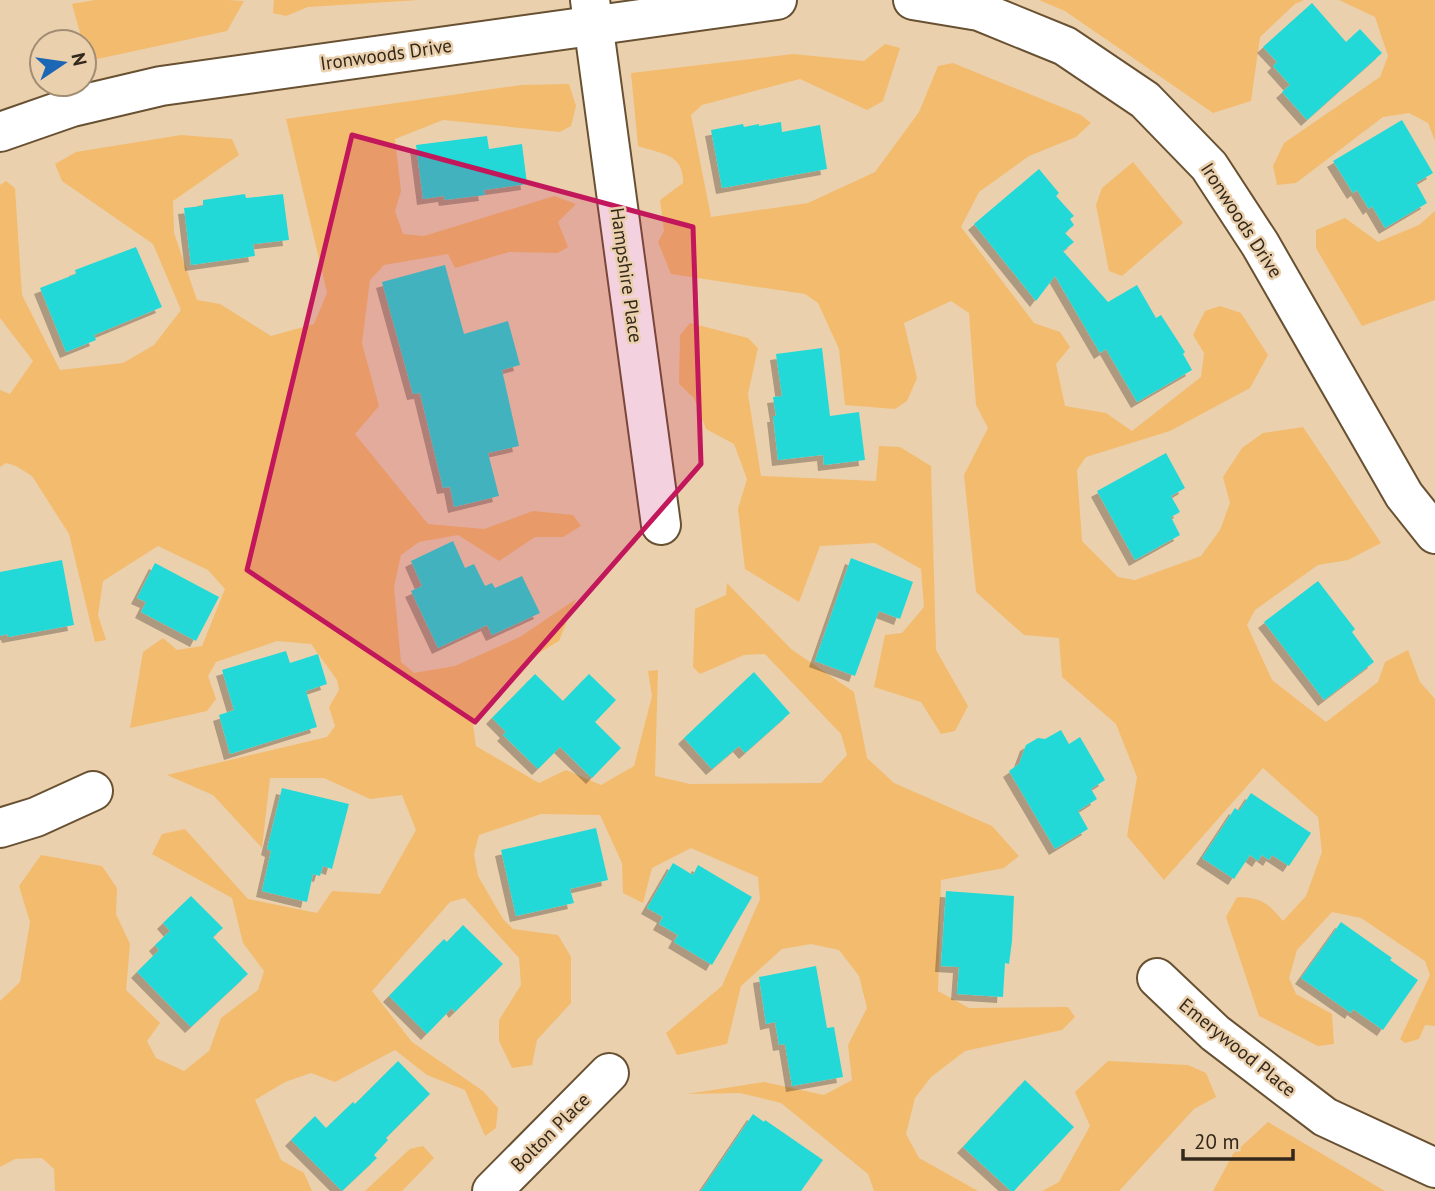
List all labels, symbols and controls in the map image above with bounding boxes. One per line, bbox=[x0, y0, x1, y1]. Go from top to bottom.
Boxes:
north arrow bbox=[28, 28, 98, 98]
street label: Ironwoods Drive bbox=[319, 33, 453, 75]
text: N bbox=[66, 50, 93, 68]
street label: Ironwoods Drive bbox=[1196, 158, 1288, 282]
street label: Hampshire Place bbox=[606, 206, 648, 344]
street label: Emerywood Place bbox=[1175, 993, 1301, 1101]
street label: Bolton Place bbox=[505, 1087, 595, 1177]
scale bar bbox=[1183, 1118, 1293, 1162]
text: 20 m bbox=[1194, 1128, 1240, 1155]

